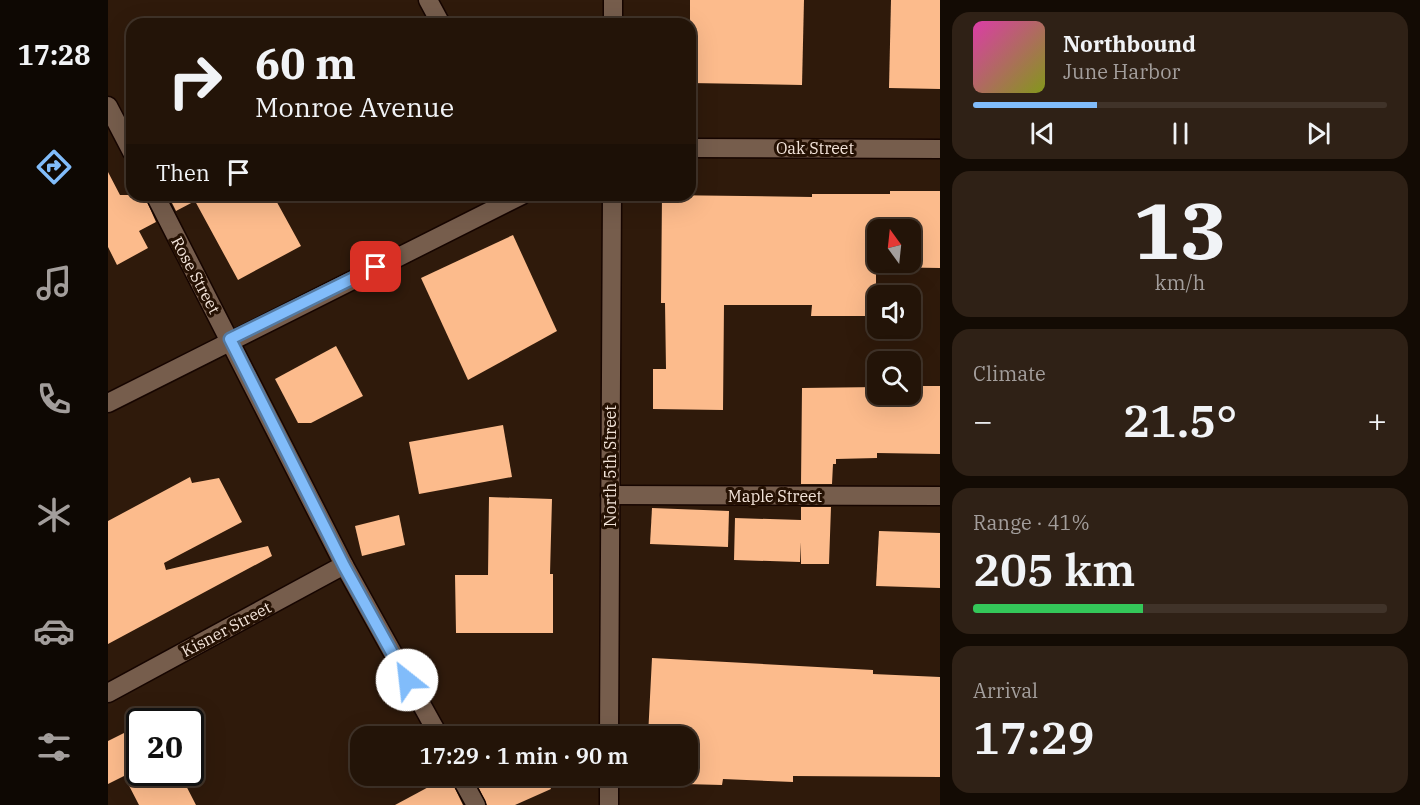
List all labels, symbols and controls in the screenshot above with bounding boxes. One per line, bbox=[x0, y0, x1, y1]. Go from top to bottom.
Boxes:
text: Northbound bbox=[1063, 29, 1196, 58]
text: 60 m bbox=[255, 36, 356, 91]
text: 17:28 bbox=[18, 37, 90, 72]
icon: right bbox=[156, 42, 234, 120]
text: June Harbor bbox=[1063, 58, 1180, 85]
text: Monroe Avenue bbox=[255, 89, 454, 124]
icon: previous bbox=[1026, 117, 1059, 150]
icon: pause bbox=[1164, 117, 1197, 150]
icon: next bbox=[1302, 117, 1335, 150]
street label: Oak Street bbox=[776, 138, 854, 158]
icon: directions bbox=[33, 146, 75, 188]
icon: arrive bbox=[222, 156, 255, 189]
text: Then bbox=[156, 158, 210, 187]
text: 13 bbox=[1133, 179, 1227, 280]
north arrow bbox=[867, 219, 921, 273]
map controls bbox=[867, 219, 921, 405]
street label: Rose Street bbox=[167, 233, 225, 317]
pin bbox=[350, 241, 401, 292]
icon: arrive bbox=[359, 250, 392, 283]
icon: music bbox=[33, 262, 75, 304]
text: km/h bbox=[1155, 269, 1205, 296]
button: sound bbox=[867, 285, 921, 339]
button: search bbox=[867, 351, 921, 405]
text: Climate bbox=[973, 360, 1046, 387]
icon: phone bbox=[33, 378, 75, 420]
text: 21.5° bbox=[1123, 391, 1237, 449]
text: − bbox=[973, 399, 993, 442]
text: + bbox=[1367, 399, 1387, 442]
street label: North 5th Street bbox=[600, 405, 620, 527]
street label: Maple Street bbox=[728, 486, 823, 506]
icon: climate bbox=[33, 494, 75, 536]
text: Range · 41% bbox=[973, 509, 1090, 536]
text: 205 km bbox=[973, 540, 1135, 598]
street label: Kisner Street bbox=[178, 597, 275, 661]
icon: car bbox=[33, 610, 75, 652]
position arrow bbox=[375, 648, 439, 712]
text: Arrival bbox=[973, 677, 1038, 704]
speed limit sign: 20 bbox=[126, 708, 204, 786]
text: 17:29 bbox=[973, 708, 1094, 766]
icon: filters bbox=[33, 726, 75, 768]
text: 17:29 · 1 min · 90 m bbox=[420, 741, 628, 770]

